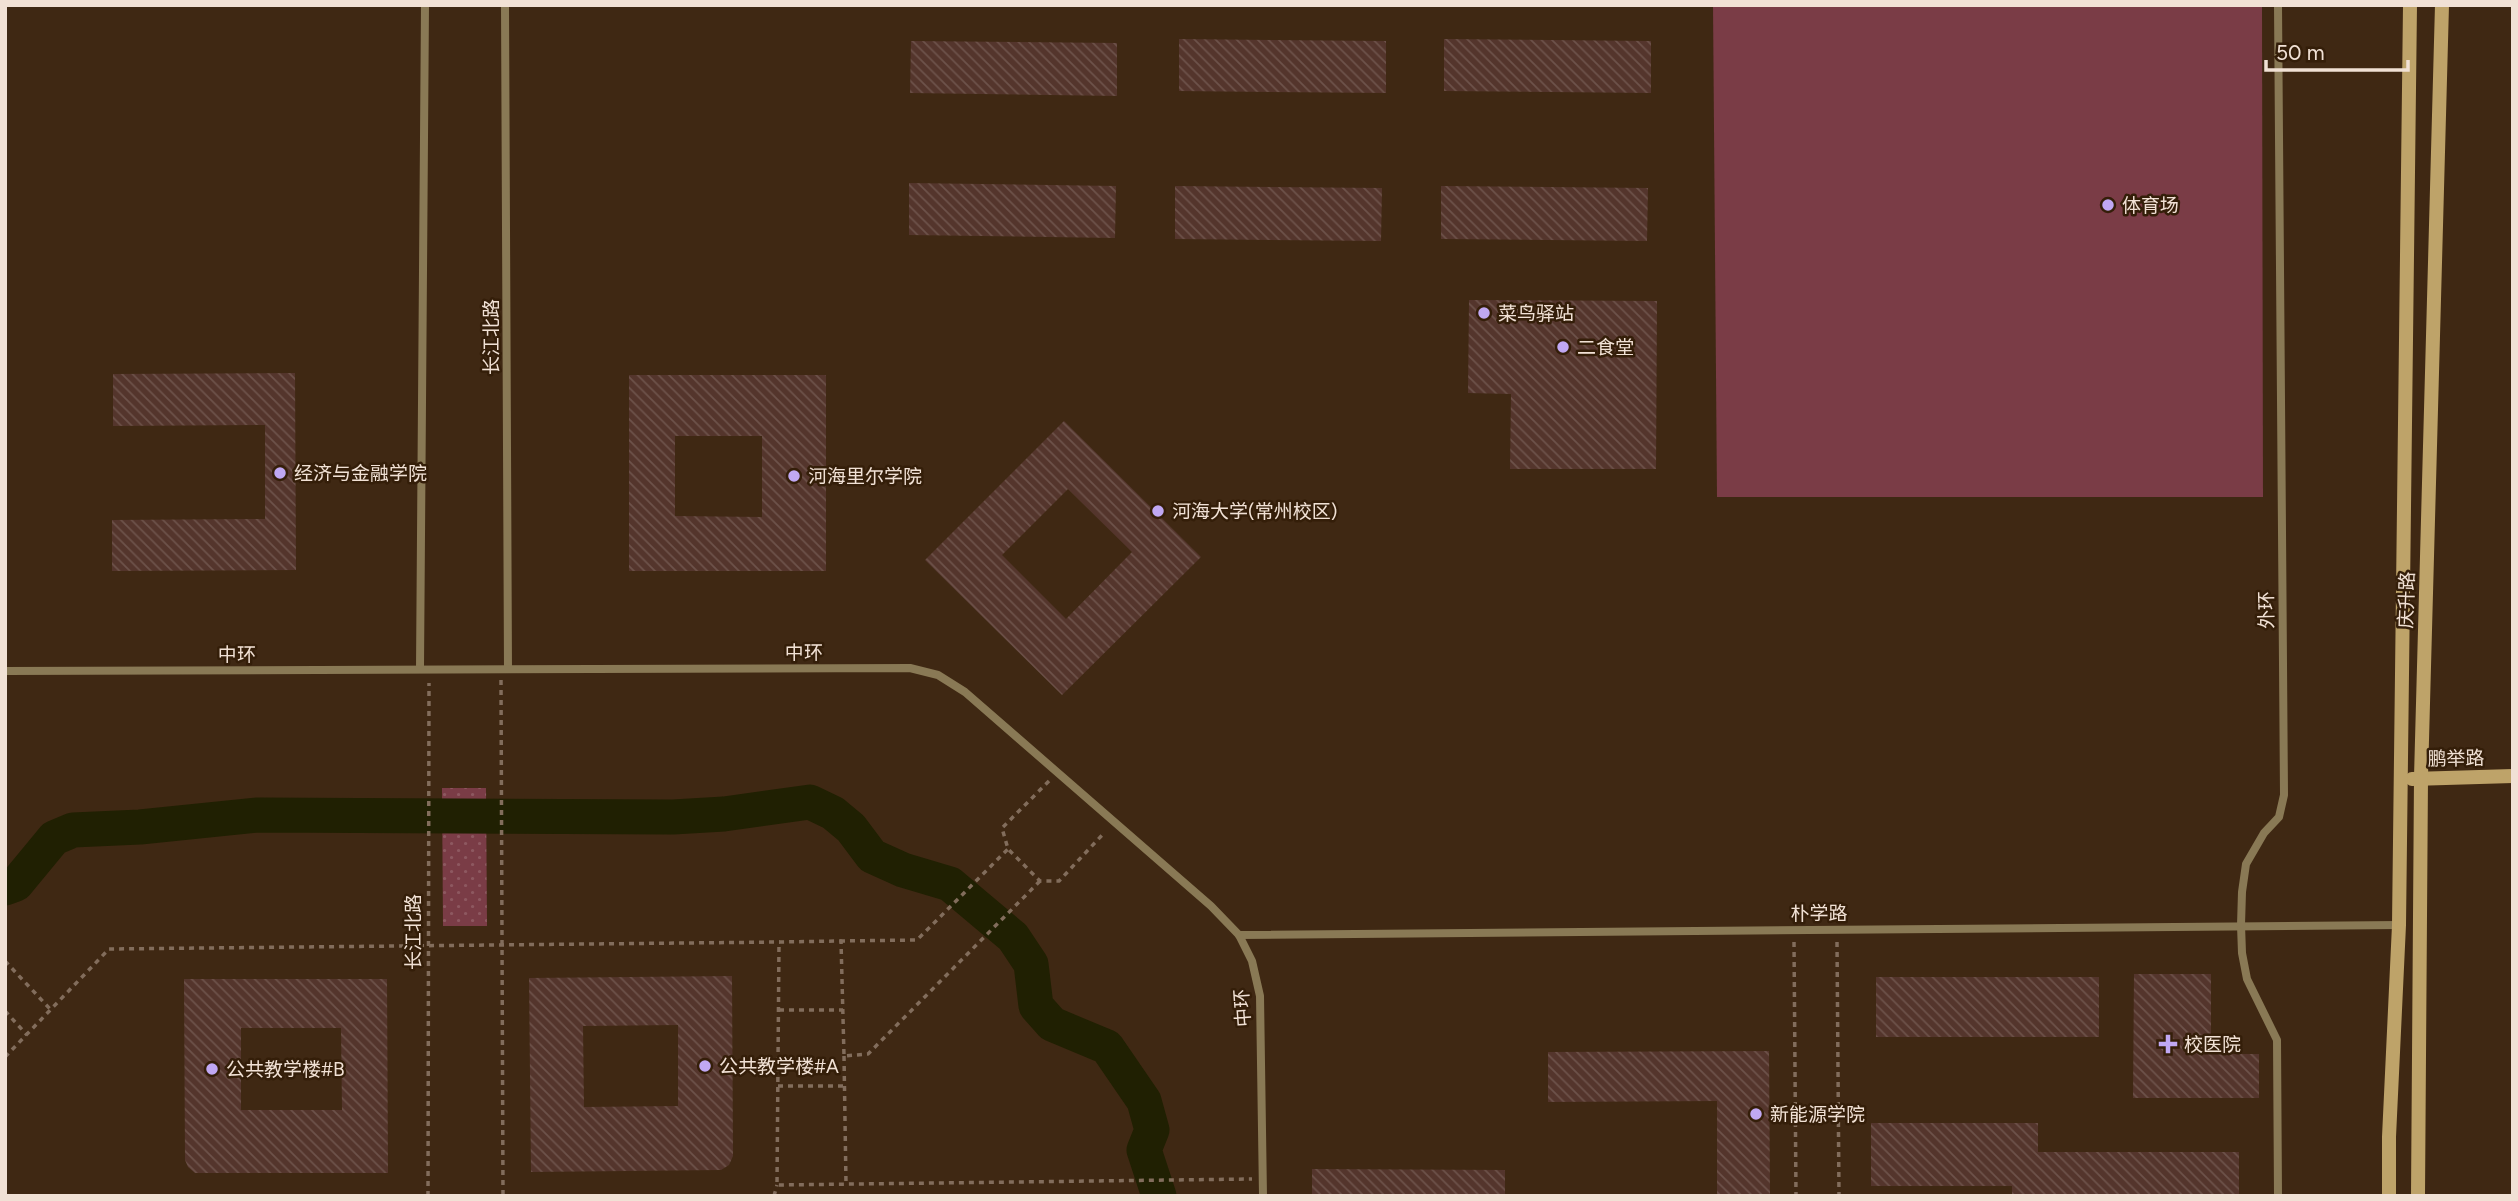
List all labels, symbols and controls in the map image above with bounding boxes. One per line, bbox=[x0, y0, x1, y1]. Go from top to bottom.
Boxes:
scale bar bbox=[2266, 28, 2408, 72]
text: 50 m bbox=[2276, 40, 2325, 65]
place label: 体育场 bbox=[2122, 194, 2179, 217]
marker: 体育场 bbox=[2100, 197, 2116, 213]
street label: 长江北路 bbox=[480, 299, 503, 375]
place label: 菜鸟驿站 bbox=[1498, 302, 1574, 325]
marker: 菜鸟驿站 bbox=[1476, 305, 1492, 321]
place label: 二食堂 bbox=[1577, 336, 1634, 359]
marker: 二食堂 bbox=[1555, 339, 1571, 355]
place label: 经济与金融学院 bbox=[294, 462, 427, 485]
marker: 经济与金融学院 bbox=[272, 465, 288, 481]
place label: 河海里尔学院 bbox=[808, 465, 922, 488]
marker: 河海里尔学院 bbox=[786, 468, 802, 484]
place label: 河海大学(常州校区) bbox=[1172, 500, 1337, 523]
marker: 河海大学(常州校区) bbox=[1150, 503, 1166, 519]
street label: 庆升路 bbox=[2394, 571, 2419, 629]
street label: 外环 bbox=[2255, 591, 2278, 629]
street label: 中环 bbox=[785, 641, 823, 664]
street label: 中环 bbox=[218, 643, 256, 666]
street label: 鹏举路 bbox=[2427, 747, 2485, 770]
street label: 长江北路 bbox=[402, 894, 425, 970]
street label: 朴学路 bbox=[1790, 902, 1848, 925]
street label: 中环 bbox=[1230, 988, 1255, 1028]
place label: 校医院 bbox=[2184, 1033, 2241, 1056]
marker: 校医院 bbox=[2158, 1034, 2178, 1054]
place label: 公共教学楼#A bbox=[719, 1055, 839, 1078]
place label: 公共教学楼#B bbox=[226, 1058, 345, 1081]
marker: 公共教学楼#A bbox=[697, 1058, 713, 1074]
marker: 公共教学楼#B bbox=[204, 1061, 220, 1077]
place label: 新能源学院 bbox=[1770, 1103, 1865, 1126]
marker: 新能源学院 bbox=[1748, 1106, 1764, 1122]

